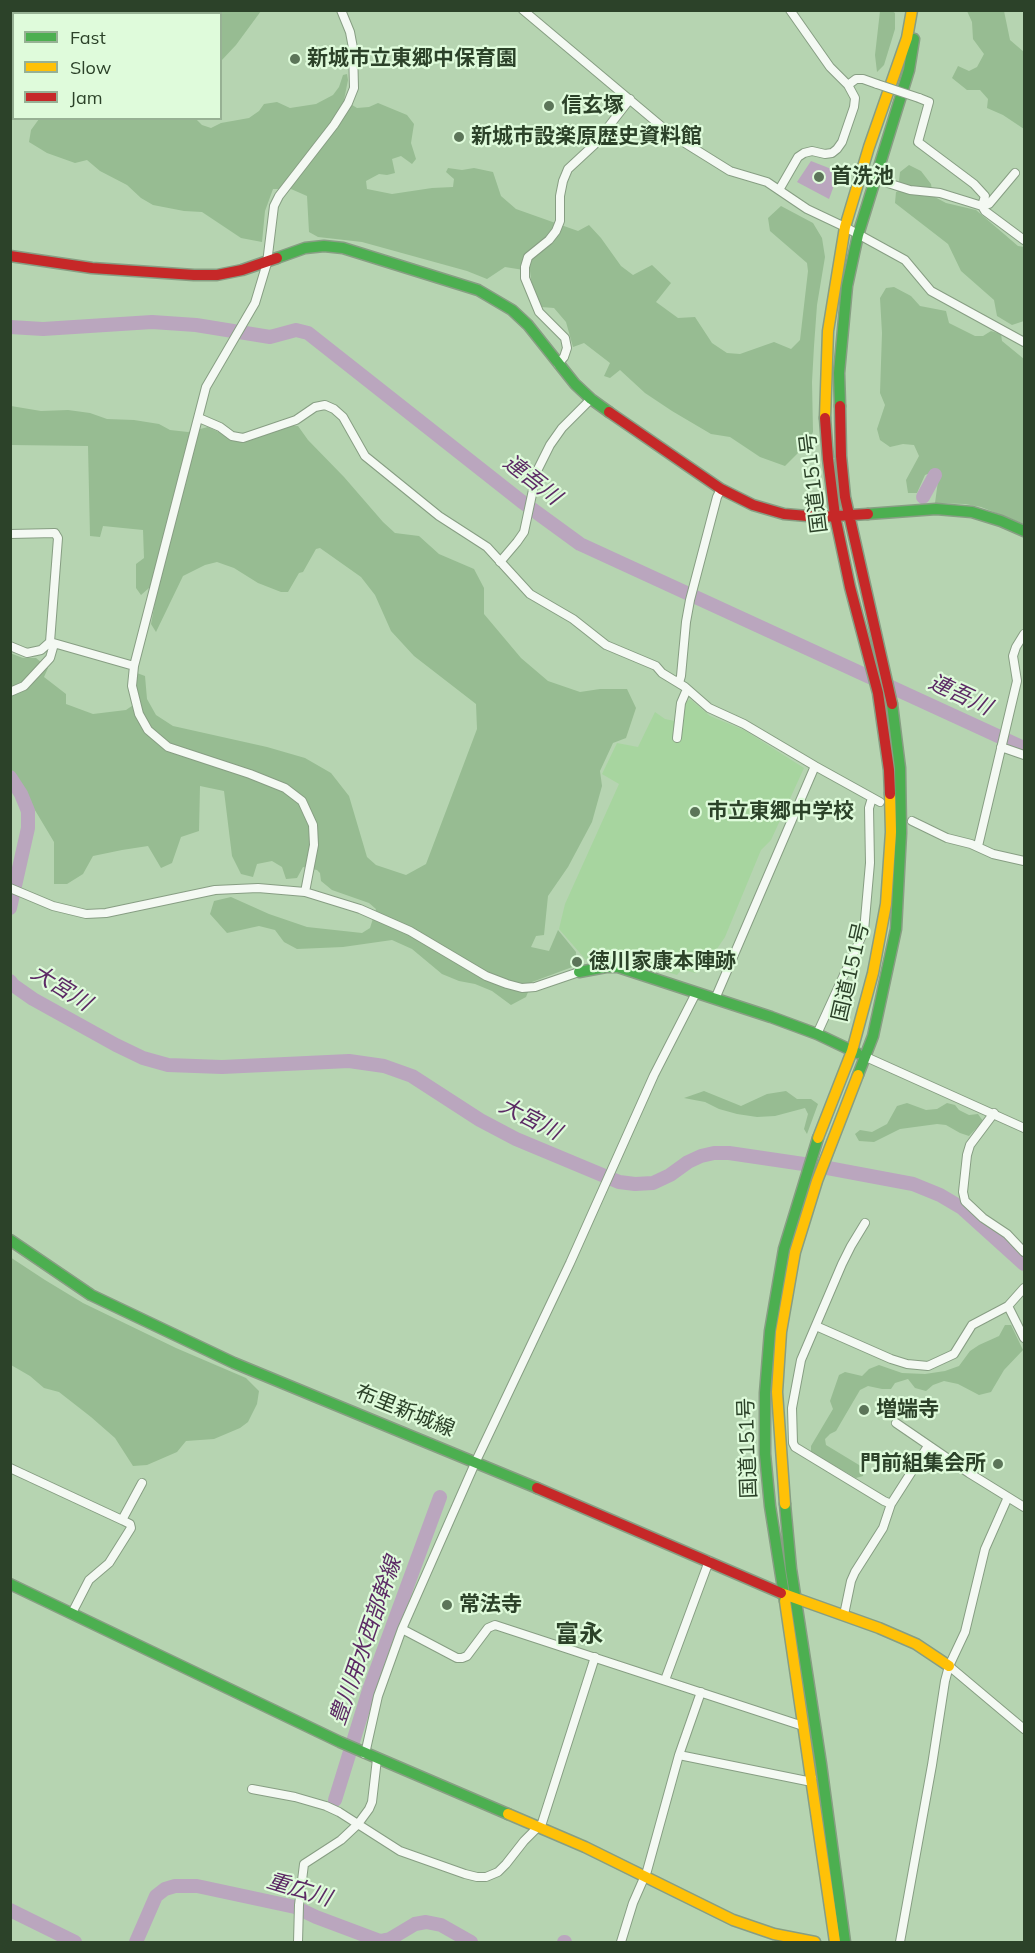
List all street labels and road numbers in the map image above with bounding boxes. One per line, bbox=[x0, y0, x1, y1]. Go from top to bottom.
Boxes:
street label: 国道151号 bbox=[795, 431, 833, 535]
street label: 国道151号 bbox=[827, 920, 875, 1024]
street label: 布里新城線 bbox=[352, 1380, 458, 1442]
street label: 国道151号 bbox=[734, 1397, 762, 1499]

